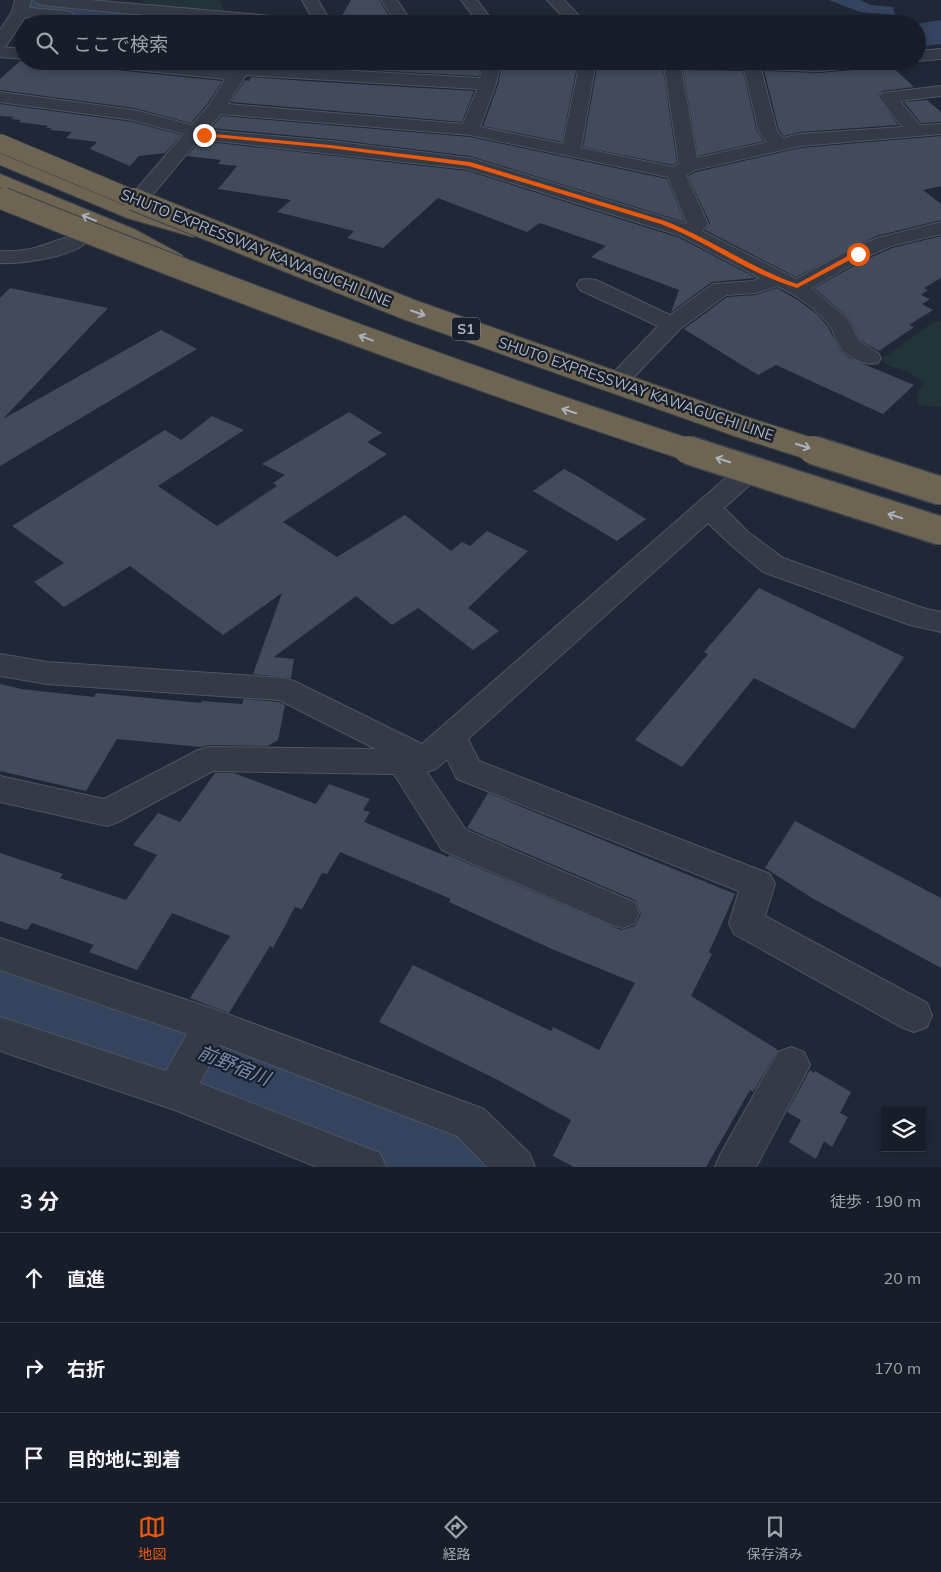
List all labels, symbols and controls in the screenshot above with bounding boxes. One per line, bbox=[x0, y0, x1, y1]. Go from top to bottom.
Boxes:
search box bbox=[15, 15, 926, 70]
icon: search bbox=[33, 29, 61, 57]
text: ここで検索 bbox=[73, 32, 168, 56]
route end bbox=[193, 124, 216, 147]
street label: SHUTO EXPRESSWAY KAWAGUCHI LINE bbox=[118, 184, 394, 311]
one-way arrow bbox=[82, 212, 97, 222]
route start bbox=[847, 243, 870, 266]
one-way arrow bbox=[410, 309, 425, 318]
road number: S1 bbox=[452, 318, 480, 340]
street label: SHUTO EXPRESSWAY KAWAGUCHI LINE bbox=[496, 332, 777, 445]
one-way arrow bbox=[359, 333, 374, 342]
one-way arrow bbox=[561, 405, 577, 415]
one-way arrow bbox=[795, 442, 810, 451]
one-way arrow bbox=[716, 455, 732, 465]
one-way arrow bbox=[887, 510, 903, 520]
water label: 前野宿川 bbox=[194, 1040, 276, 1091]
map controls bbox=[881, 1107, 926, 1152]
button: layers bbox=[881, 1107, 926, 1152]
text: 3 分 bbox=[20, 1188, 59, 1214]
text: 徒歩 · 190 m bbox=[830, 1191, 921, 1211]
icon: ahead bbox=[20, 1264, 48, 1292]
text: 直進 bbox=[67, 1267, 105, 1291]
text: 20 m bbox=[884, 1268, 921, 1288]
icon: right bbox=[20, 1354, 48, 1382]
text: 右折 bbox=[67, 1357, 105, 1381]
text: 170 m bbox=[874, 1358, 921, 1378]
icon: arrive bbox=[20, 1444, 48, 1472]
text: 目的地に到着 bbox=[67, 1447, 181, 1471]
tab: 地図 bbox=[138, 1513, 166, 1563]
tab: 経路 bbox=[442, 1513, 470, 1563]
tab: 保存済み bbox=[747, 1513, 803, 1563]

